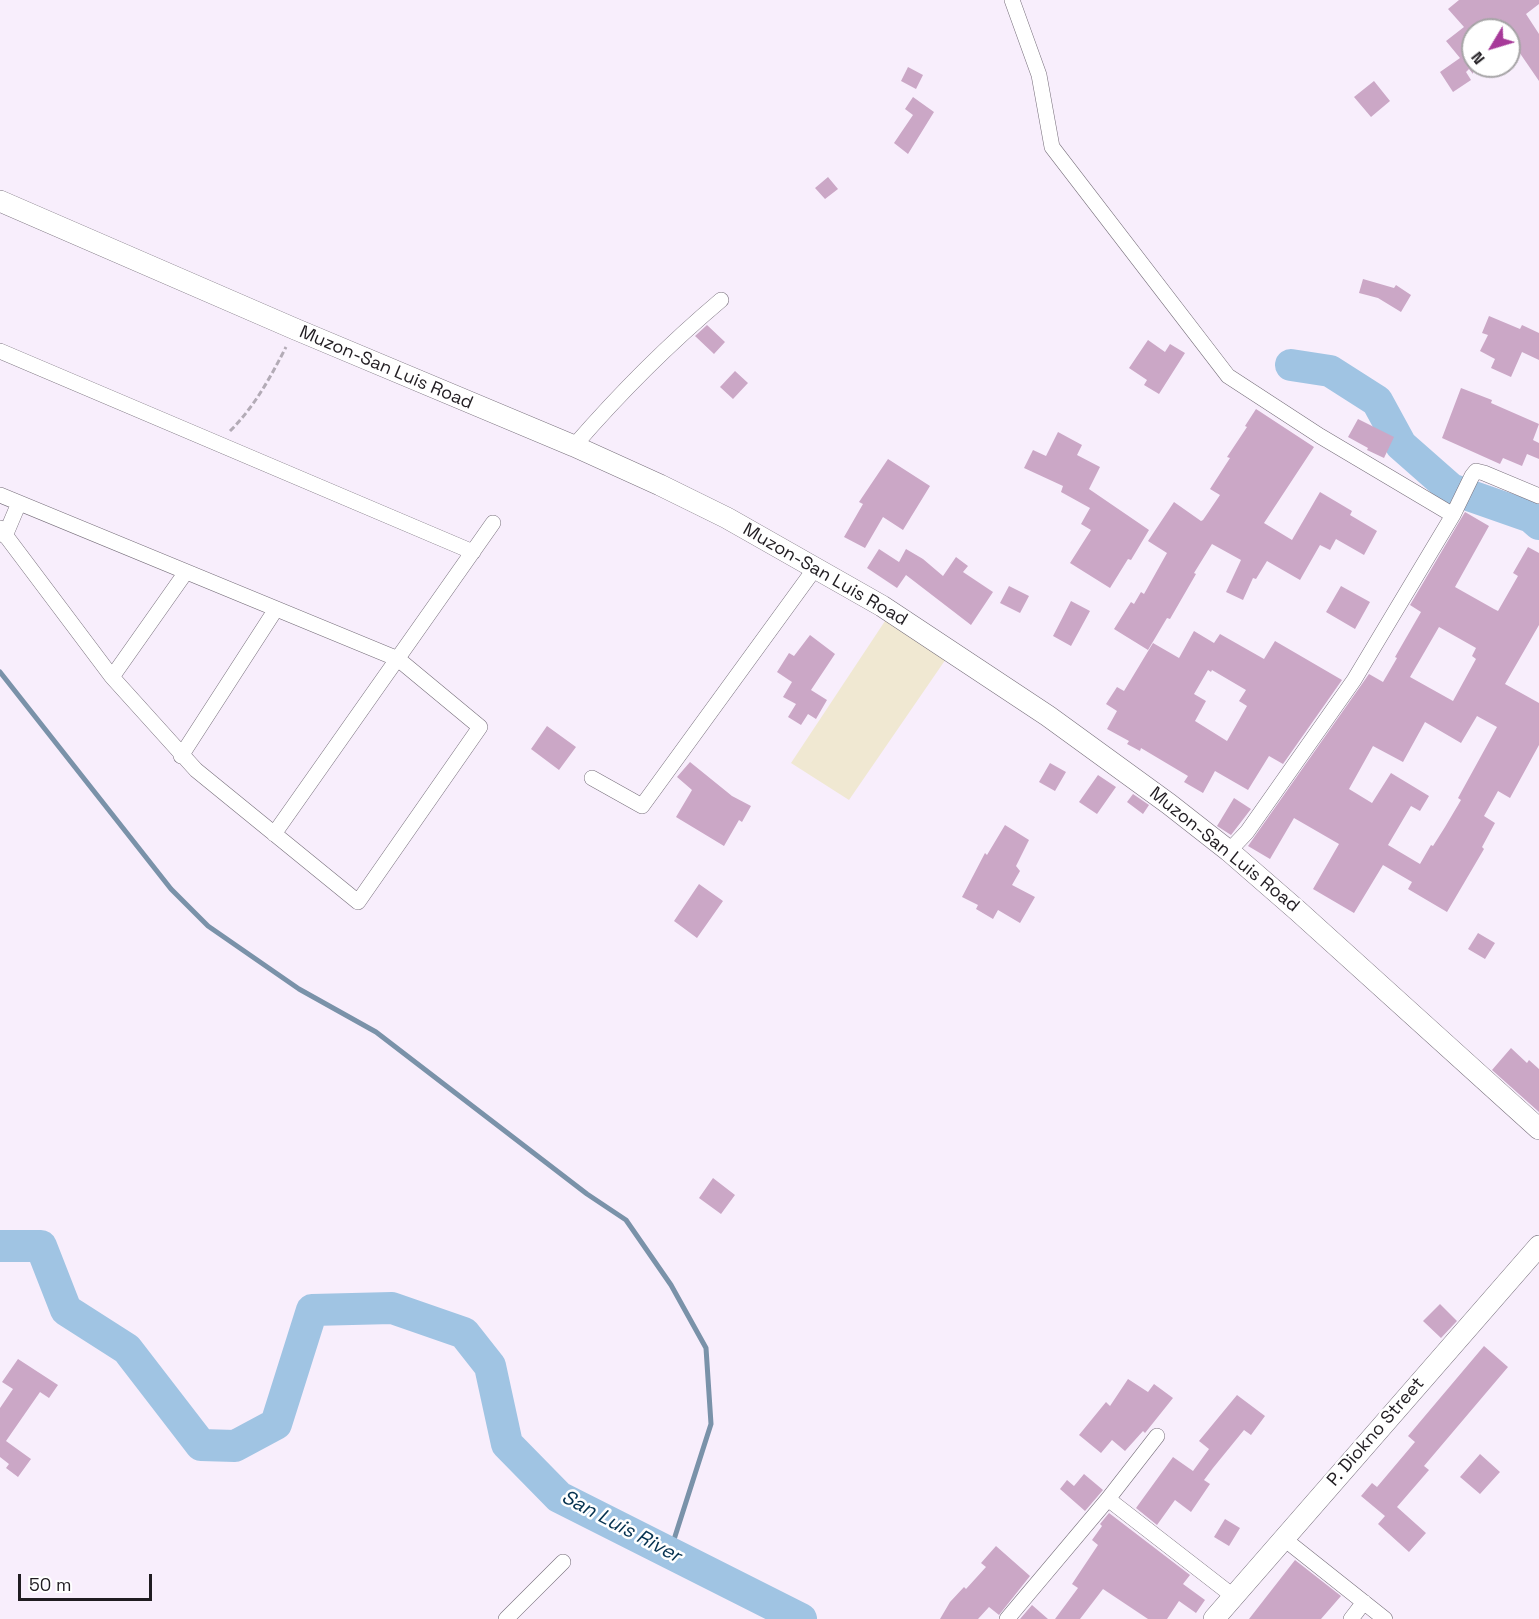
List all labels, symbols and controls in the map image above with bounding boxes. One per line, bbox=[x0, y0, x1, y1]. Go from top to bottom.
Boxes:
north arrow bbox=[1461, 18, 1521, 78]
text: N bbox=[1466, 47, 1490, 69]
street label: Muzon-San Luis Road bbox=[296, 322, 476, 414]
street label: Muzon-San Luis Road bbox=[739, 519, 911, 631]
street label: Muzon-San Luis Road bbox=[1145, 783, 1303, 917]
street label: P. Diokno Street bbox=[1323, 1373, 1429, 1491]
water label: San Luis River bbox=[557, 1485, 685, 1569]
scale bar bbox=[21, 1562, 154, 1600]
text: 50 m bbox=[29, 1573, 71, 1596]

